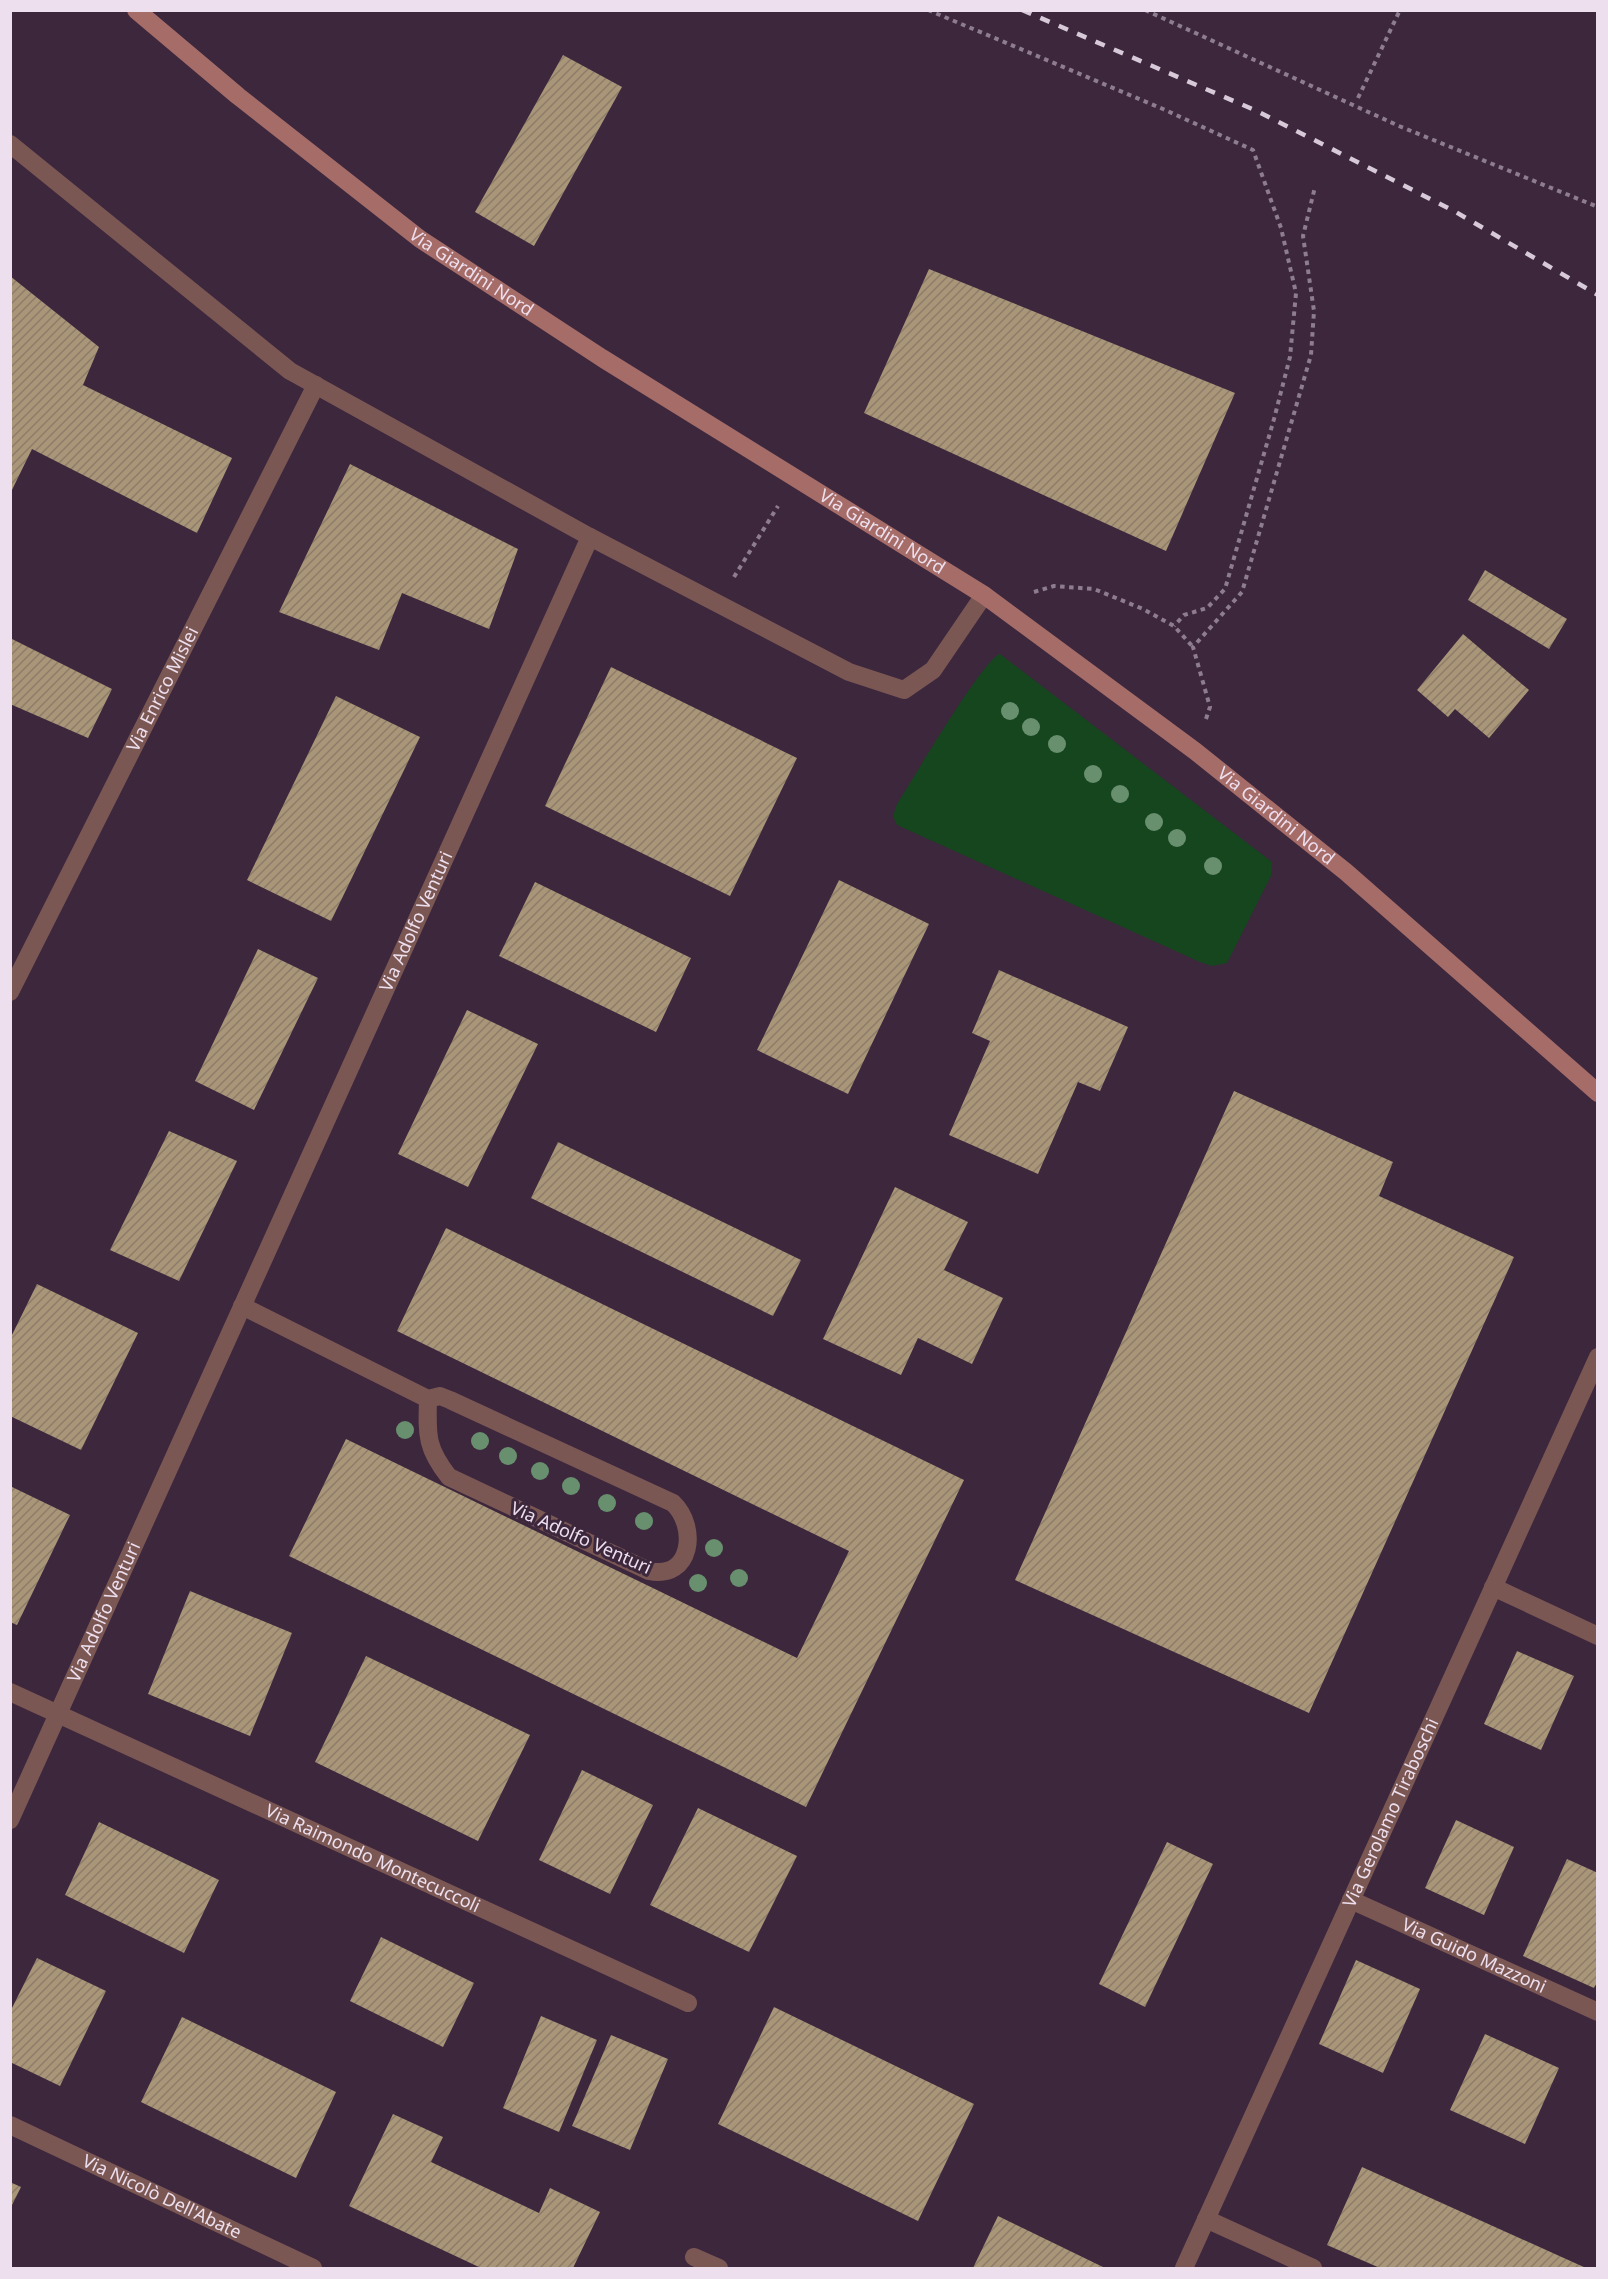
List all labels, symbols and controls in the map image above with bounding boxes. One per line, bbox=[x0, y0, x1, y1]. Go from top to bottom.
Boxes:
street label: Via Giardini Nord bbox=[405, 222, 539, 321]
street label: Via Giardini Nord bbox=[815, 483, 950, 579]
street label: Via Enrico Mislei bbox=[120, 622, 203, 755]
street label: Via Giardini Nord bbox=[1213, 761, 1340, 870]
street label: Via Adolfo Venturi bbox=[373, 847, 457, 995]
street label: Via Adolfo Venturi bbox=[507, 1495, 655, 1579]
street label: Via Adolfo Venturi bbox=[61, 1538, 145, 1686]
street label: Via Gerolamo Tiraboschi bbox=[1337, 1714, 1443, 1911]
street label: Via Raimondo Montecuccoli bbox=[262, 1798, 484, 1917]
street label: Via Guido Mazzoni bbox=[1398, 1912, 1550, 1998]
street label: Via Nicolò Dell'Abate bbox=[79, 2148, 246, 2244]

